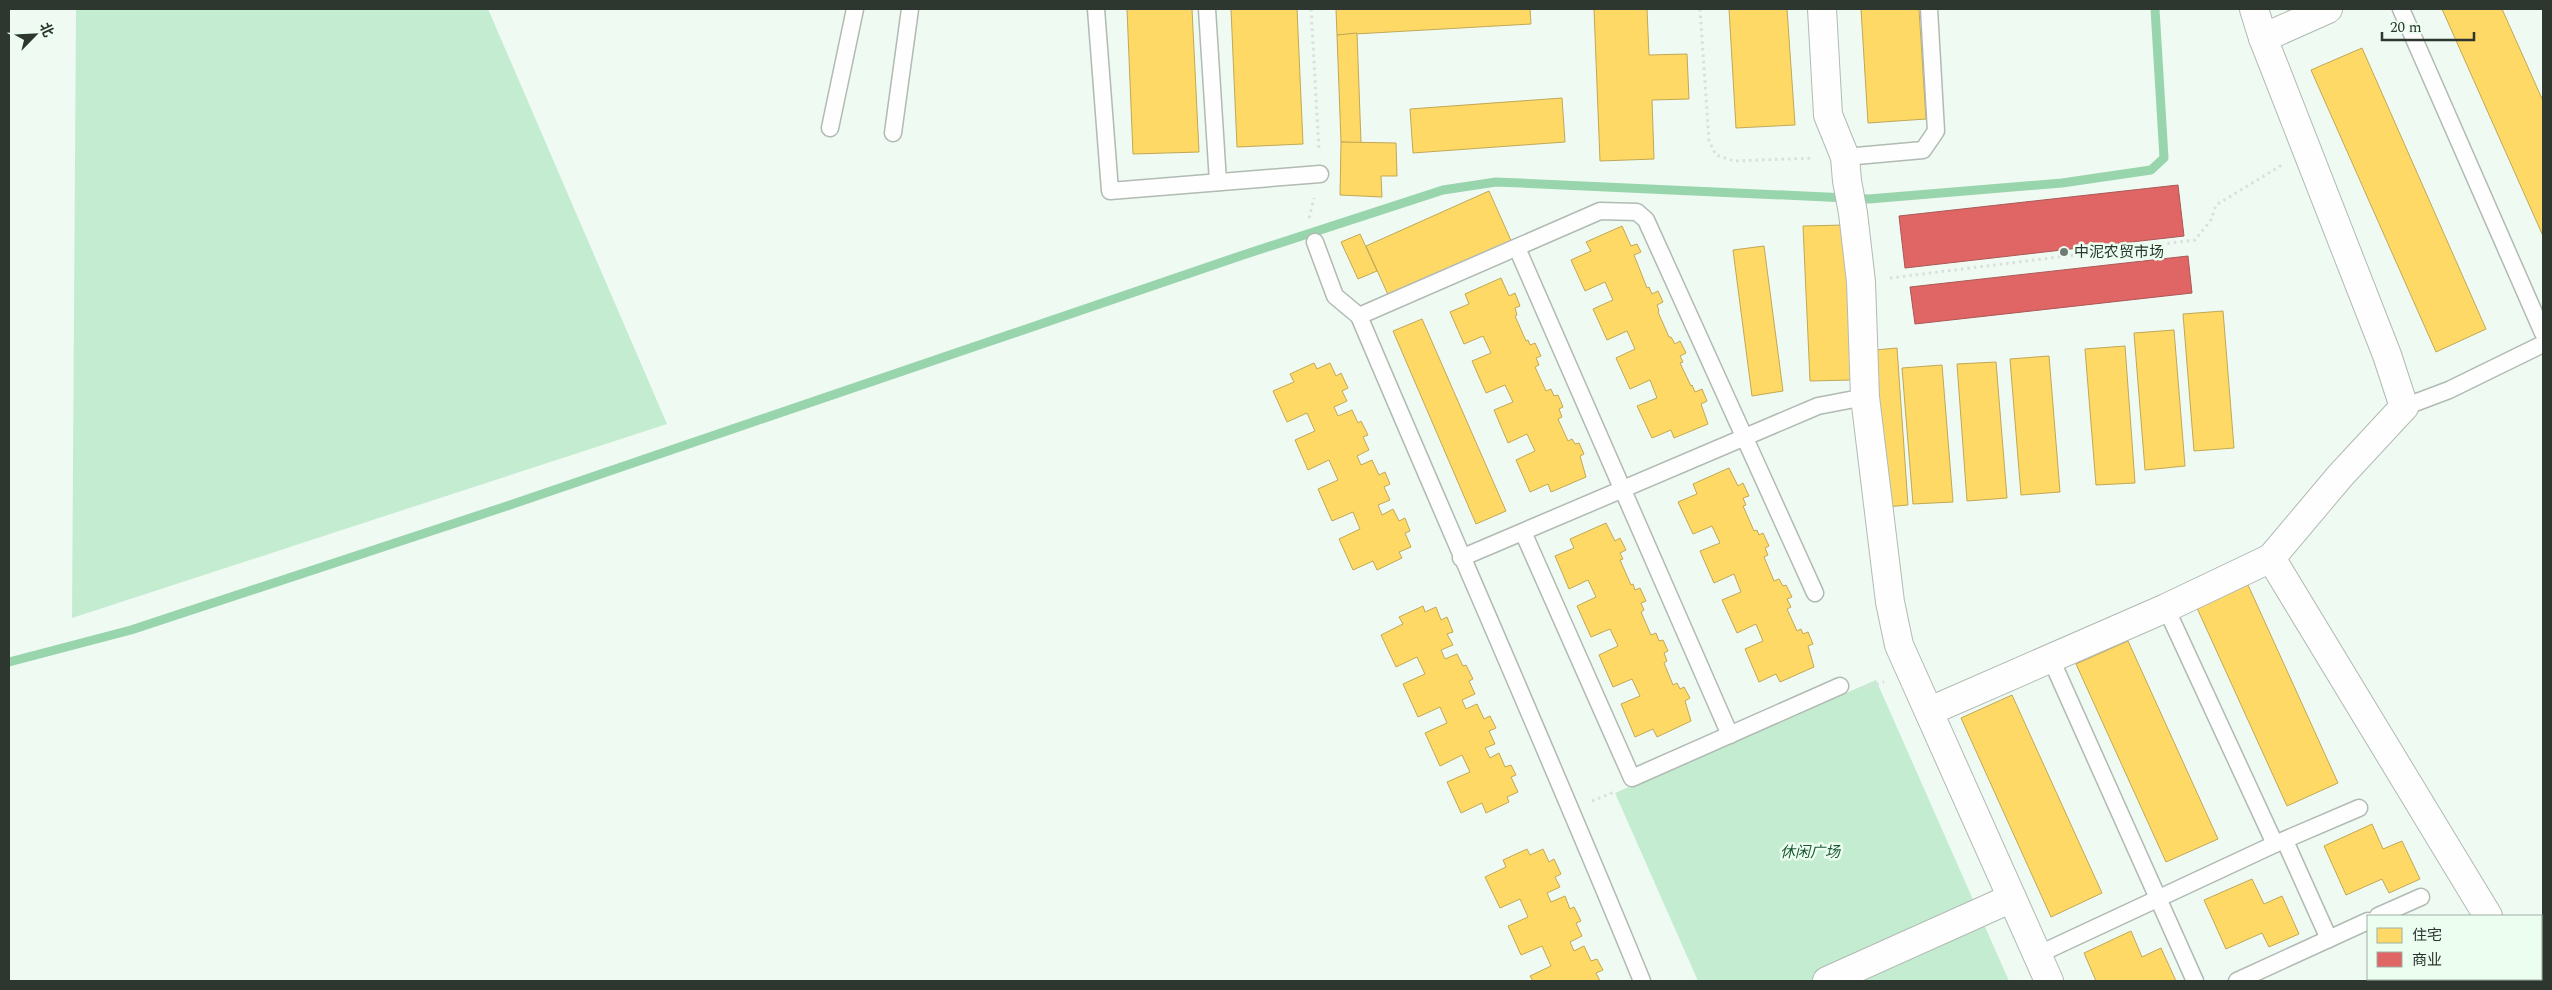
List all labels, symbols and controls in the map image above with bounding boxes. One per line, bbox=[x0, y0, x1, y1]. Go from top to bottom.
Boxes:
north arrow bbox=[10, 10, 60, 60]
scale bar bbox=[2382, 10, 2474, 42]
text: 20 m bbox=[2390, 16, 2422, 39]
text: 北 bbox=[34, 19, 59, 41]
place label: 中泥农贸市场 bbox=[2074, 241, 2164, 264]
marker: 中泥农贸市场 bbox=[2058, 246, 2070, 258]
park label: 休闲广场 bbox=[1780, 841, 1842, 864]
legend bbox=[2367, 915, 2542, 980]
text: 住宅 bbox=[2412, 924, 2442, 947]
text: 商业 bbox=[2412, 949, 2442, 972]

